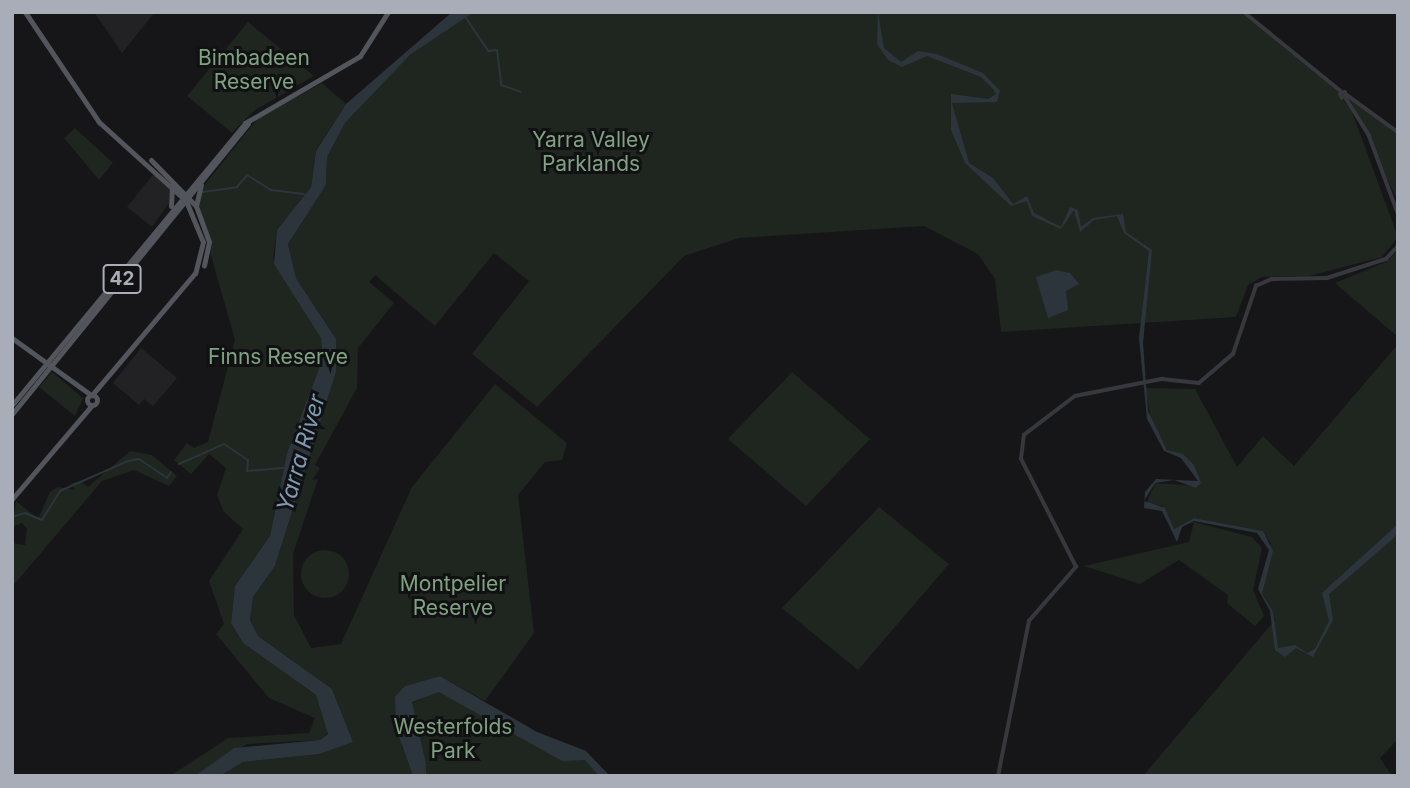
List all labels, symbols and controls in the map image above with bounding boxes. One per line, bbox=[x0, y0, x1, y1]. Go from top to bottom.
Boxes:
park label: Bimbadeen Reserve bbox=[198, 45, 310, 95]
park label: Yarra Valley Parklands bbox=[532, 127, 650, 177]
road number: 42 bbox=[101, 264, 143, 294]
park label: Finns Reserve bbox=[208, 344, 348, 370]
water label: Yarra River bbox=[271, 391, 331, 515]
park label: Montpelier Reserve bbox=[400, 571, 506, 621]
park label: Westerfolds Park bbox=[394, 714, 512, 764]

